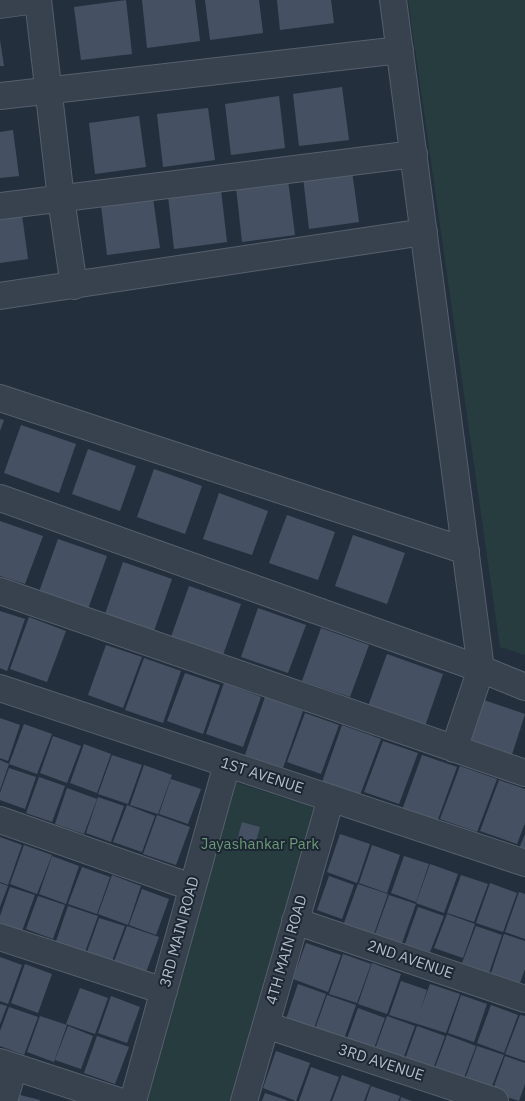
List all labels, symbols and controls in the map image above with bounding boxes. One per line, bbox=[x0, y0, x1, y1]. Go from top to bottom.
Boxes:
street label: 1ST AVENUE bbox=[218, 754, 306, 798]
park label: Jayashankar Park bbox=[201, 836, 319, 854]
street label: 3RD MAIN ROAD bbox=[157, 875, 203, 989]
street label: 4TH MAIN ROAD bbox=[263, 893, 311, 1007]
street label: 2ND AVENUE bbox=[365, 937, 455, 983]
street label: 3RD AVENUE bbox=[336, 1041, 426, 1085]

